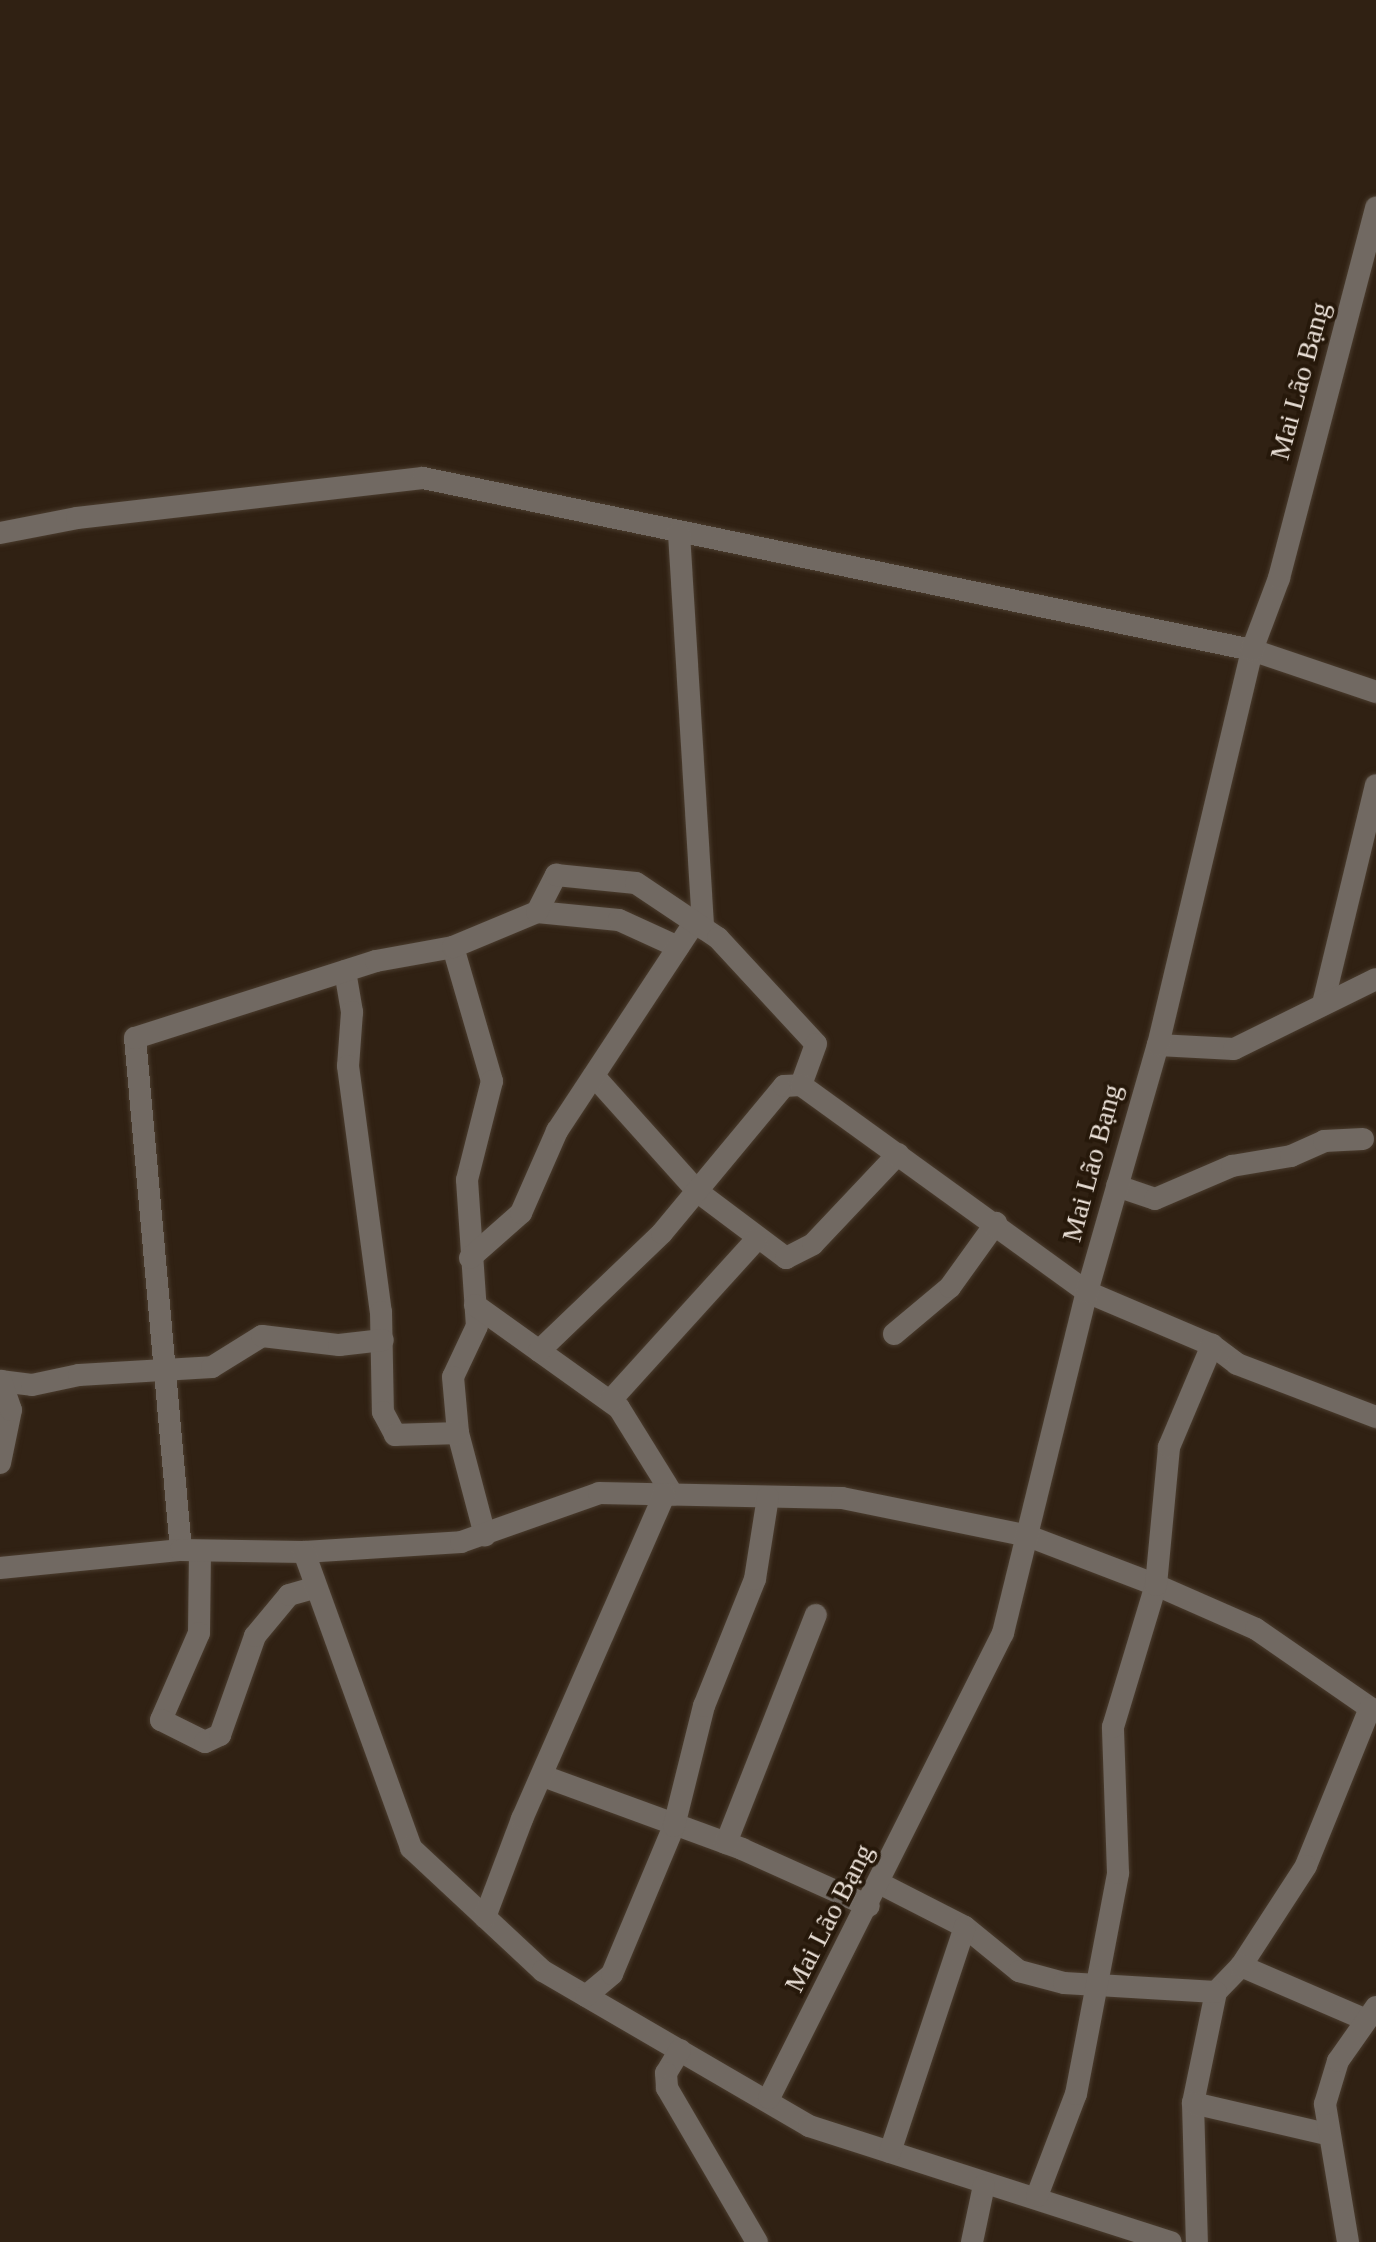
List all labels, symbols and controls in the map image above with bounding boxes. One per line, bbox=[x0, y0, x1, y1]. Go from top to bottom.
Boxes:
street label: Mai Lão Bạng bbox=[1263, 299, 1337, 463]
street label: Mai Lão Bạng bbox=[1055, 1081, 1129, 1245]
street label: Mai Lão Bạng bbox=[777, 1838, 881, 1998]

